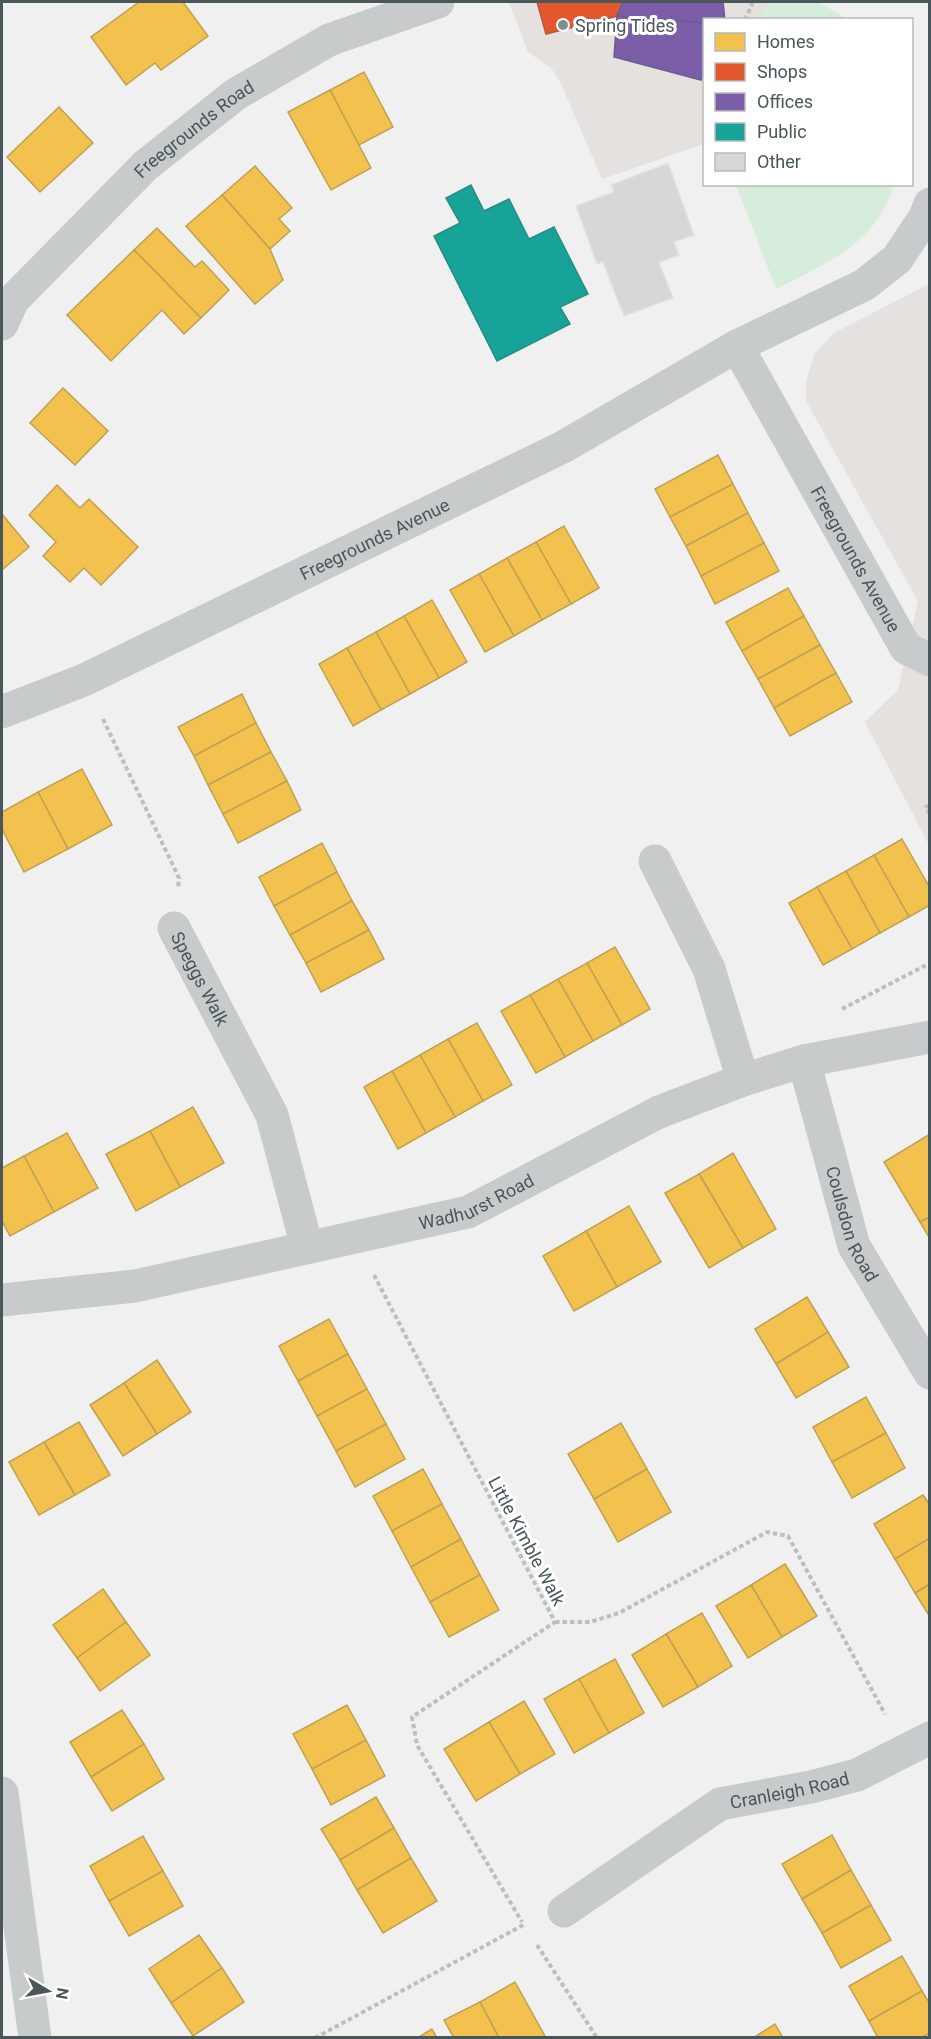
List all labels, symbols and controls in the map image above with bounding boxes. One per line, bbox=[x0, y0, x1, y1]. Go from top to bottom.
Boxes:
place label: Spring Tides bbox=[575, 15, 675, 36]
marker: Spring Tides bbox=[556, 18, 570, 32]
legend bbox=[703, 18, 913, 186]
text: Homes bbox=[757, 31, 815, 52]
text: Shops bbox=[757, 61, 807, 82]
street label: Freegrounds Road bbox=[129, 76, 257, 182]
text: Offices bbox=[757, 91, 813, 112]
text: Public bbox=[757, 121, 807, 142]
text: Other bbox=[757, 151, 801, 172]
street label: Freegrounds Avenue bbox=[807, 482, 905, 636]
street label: Freegrounds Avenue bbox=[296, 493, 453, 584]
street label: Speggs Walk bbox=[167, 928, 234, 1030]
street label: Coulsdon Road bbox=[822, 1164, 883, 1285]
street label: Wadhurst Road bbox=[417, 1169, 537, 1233]
street label: Little Kimble Walk bbox=[484, 1473, 570, 1610]
street label: Cranleigh Road bbox=[728, 1767, 851, 1812]
north arrow bbox=[18, 1961, 78, 2021]
text: N bbox=[52, 1986, 73, 2001]

